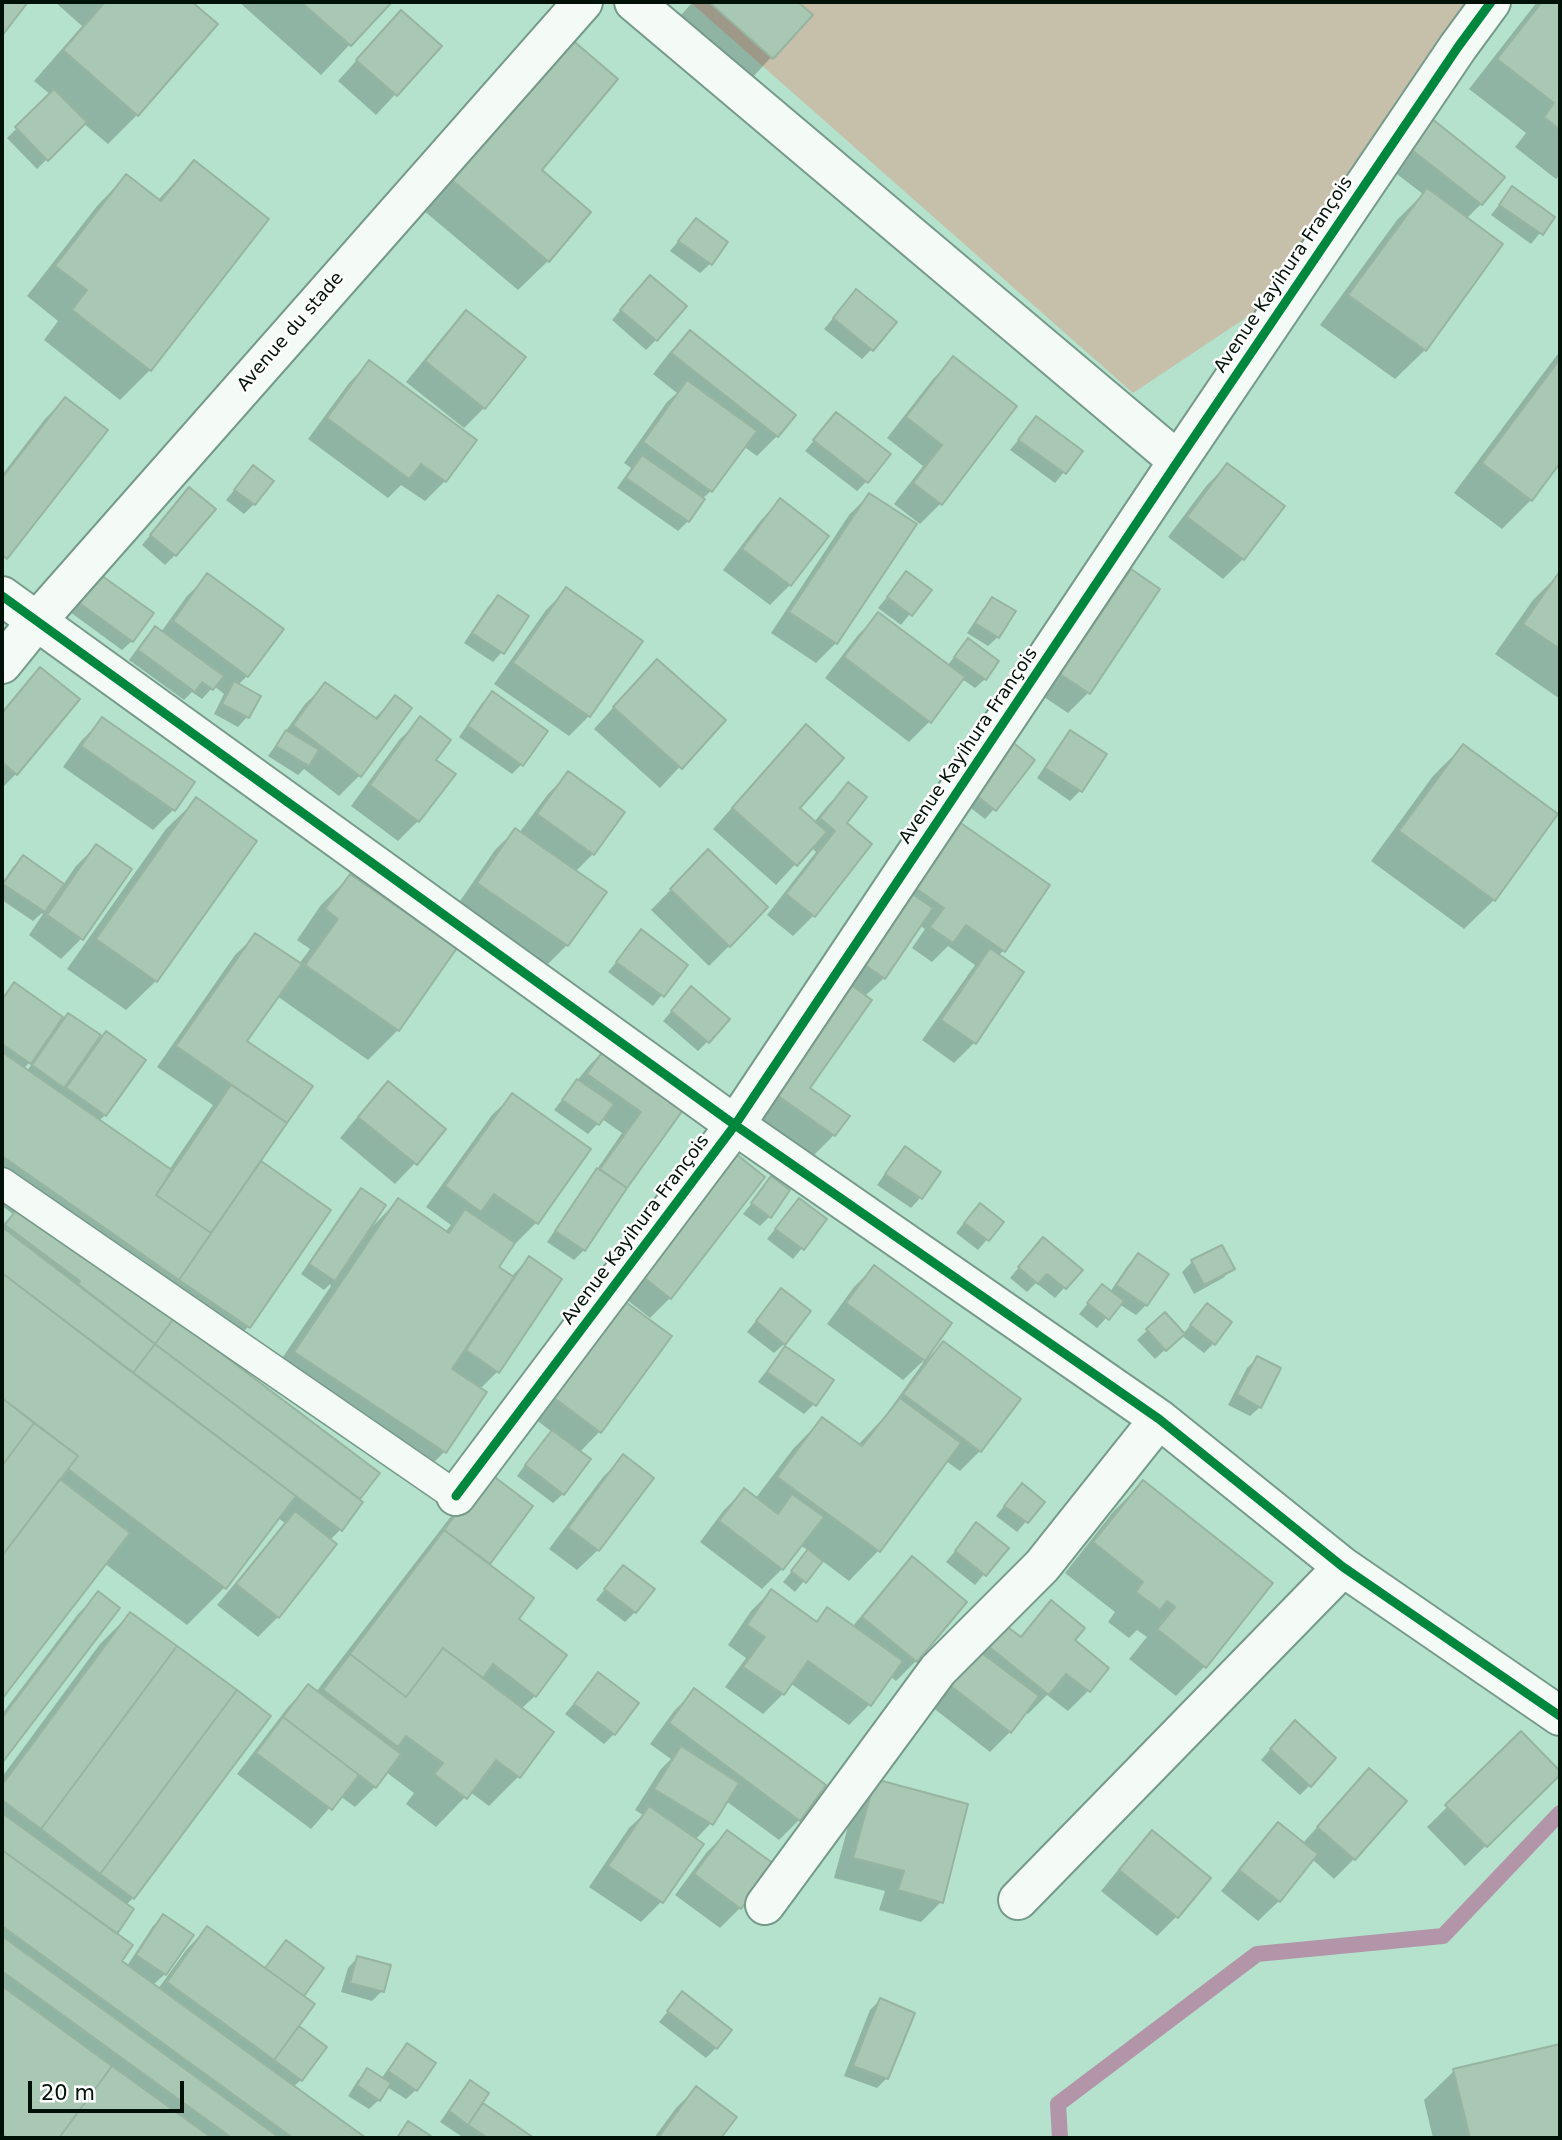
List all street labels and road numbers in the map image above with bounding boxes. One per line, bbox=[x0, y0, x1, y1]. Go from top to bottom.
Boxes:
street label: Avenue Kayihura François bbox=[1210, 173, 1358, 377]
street label: Avenue du stade bbox=[233, 268, 349, 396]
street label: Avenue Kayihura François bbox=[895, 644, 1043, 848]
street label: Avenue Kayihura François bbox=[558, 1131, 714, 1329]

